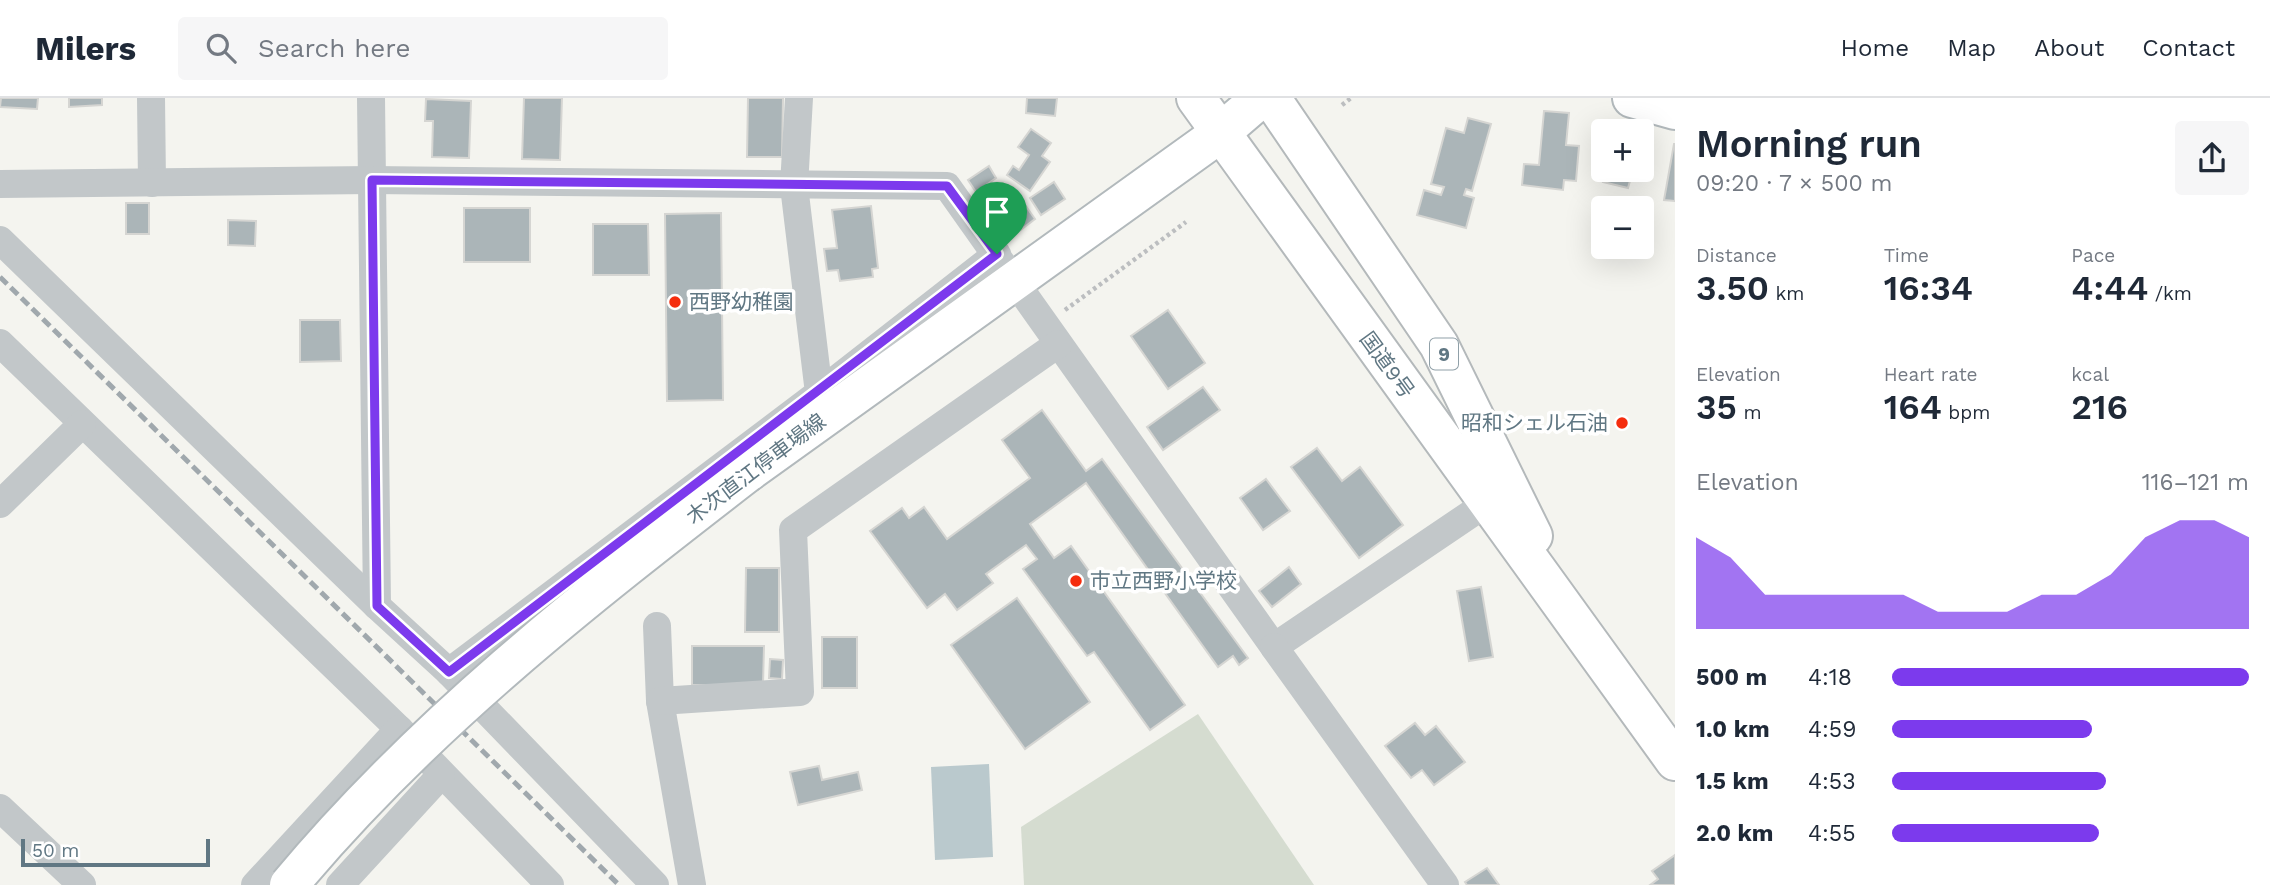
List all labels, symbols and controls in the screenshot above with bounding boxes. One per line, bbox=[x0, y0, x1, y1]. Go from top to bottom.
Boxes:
search box bbox=[178, 17, 668, 80]
text: Milers bbox=[35, 29, 136, 68]
icon: search bbox=[202, 29, 240, 67]
text: Search here bbox=[258, 33, 410, 63]
text: Home bbox=[1841, 34, 1909, 62]
text: Map bbox=[1947, 34, 1996, 62]
text: About bbox=[2034, 34, 2104, 62]
text: Contact bbox=[2142, 34, 2235, 62]
map controls bbox=[1591, 119, 1654, 259]
button: + bbox=[1591, 119, 1654, 182]
button: share bbox=[2175, 121, 2249, 195]
text: Morning run bbox=[1696, 122, 1922, 166]
text: 09:20 · 7 × 500 m bbox=[1696, 170, 1893, 197]
pin bbox=[967, 182, 1027, 254]
icon: arrive bbox=[978, 193, 1016, 231]
button: − bbox=[1591, 196, 1654, 259]
text: Distance bbox=[1696, 244, 1777, 267]
text: Time bbox=[1884, 244, 1929, 267]
text: Pace bbox=[2071, 244, 2115, 267]
text: 3.50 bbox=[1696, 267, 1769, 309]
text: 16:34 bbox=[1884, 267, 1973, 309]
text: 4:44 bbox=[2071, 267, 2148, 309]
text: km bbox=[1769, 282, 1804, 305]
text: /km bbox=[2148, 282, 2192, 305]
place label: 西野幼稚園 bbox=[689, 289, 794, 314]
marker: 西野幼稚園 bbox=[667, 294, 683, 310]
street label: 国道9号 bbox=[1355, 327, 1420, 403]
road number: 9 bbox=[1430, 338, 1458, 370]
text: Elevation bbox=[1696, 363, 1781, 386]
text: Heart rate bbox=[1884, 363, 1978, 386]
text: kcal bbox=[2071, 363, 2109, 386]
text: 35 bbox=[1696, 386, 1737, 428]
text: 164 bbox=[1884, 386, 1942, 428]
text: 216 bbox=[2071, 386, 2128, 428]
text: m bbox=[1737, 401, 1762, 424]
text: bpm bbox=[1942, 401, 1990, 424]
street label: 木次直江停車場線 bbox=[681, 408, 830, 529]
place label: 昭和シェル石油 bbox=[1461, 410, 1608, 435]
marker: 昭和シェル石油 bbox=[1614, 415, 1630, 431]
text: Elevation bbox=[1696, 469, 1799, 496]
text: 116–121 m bbox=[2142, 469, 2249, 496]
place label: 市立西野小学校 bbox=[1090, 568, 1237, 593]
marker: 市立西野小学校 bbox=[1068, 573, 1084, 589]
text: 500 m bbox=[1696, 664, 1767, 691]
text: 4:18 bbox=[1808, 664, 1852, 691]
text: 1.0 km bbox=[1696, 716, 1770, 743]
text: 4:59 bbox=[1808, 716, 1856, 743]
text: 1.5 km bbox=[1696, 768, 1769, 795]
text: 4:53 bbox=[1808, 768, 1856, 795]
text: 2.0 km bbox=[1696, 820, 1774, 847]
text: 4:55 bbox=[1808, 820, 1856, 847]
scale bar bbox=[21, 836, 210, 868]
text: 50 m bbox=[32, 839, 79, 862]

